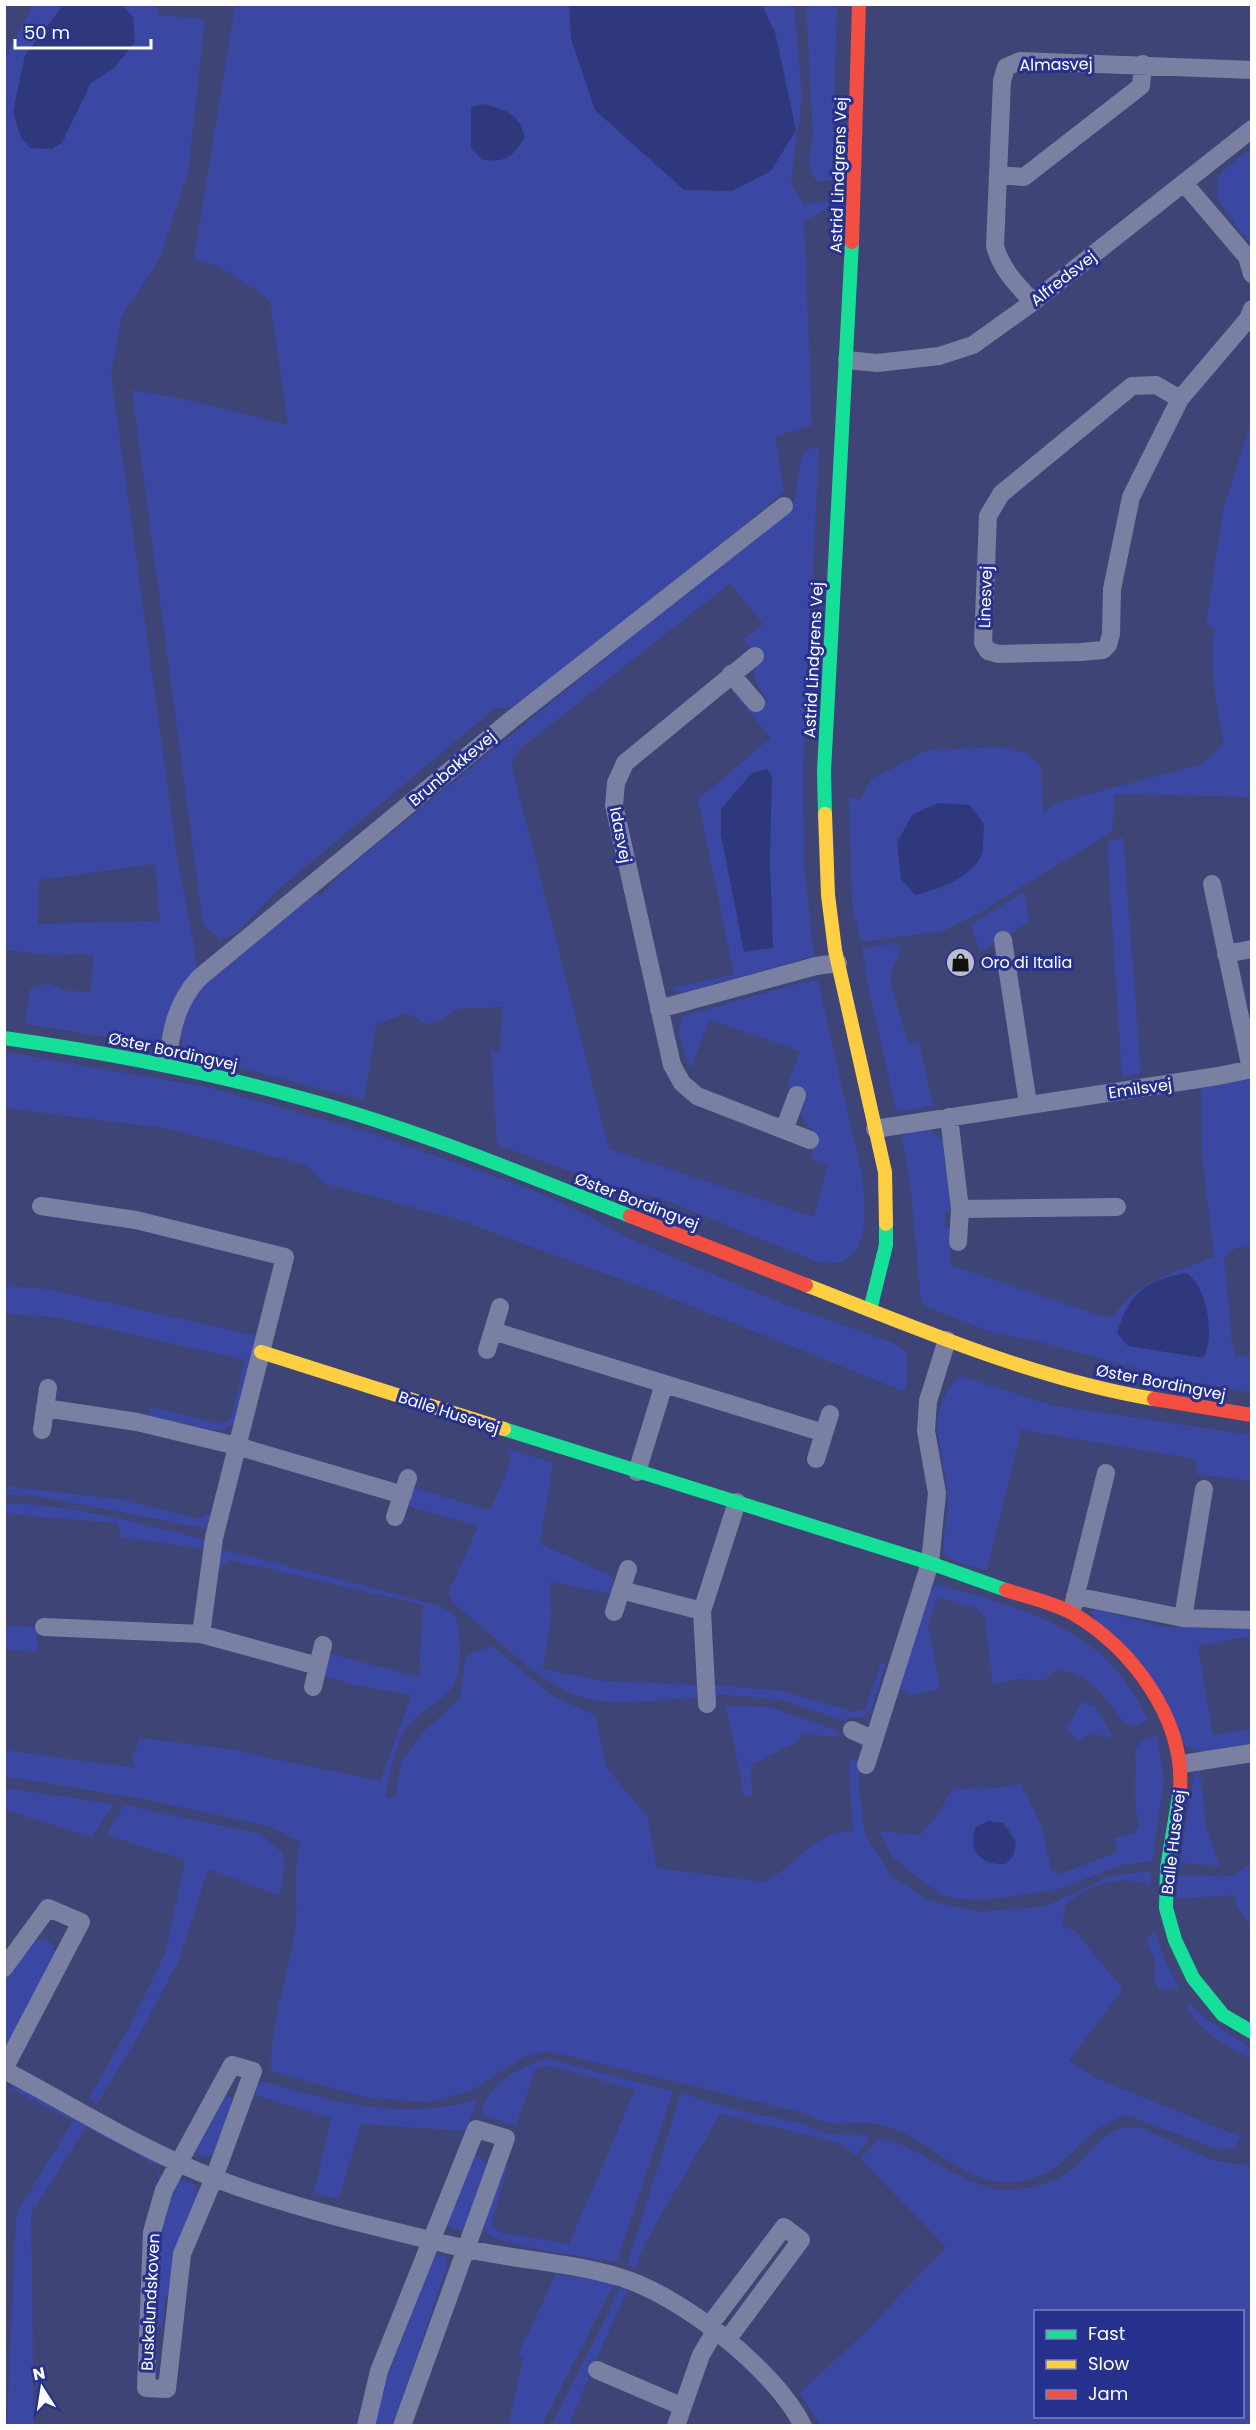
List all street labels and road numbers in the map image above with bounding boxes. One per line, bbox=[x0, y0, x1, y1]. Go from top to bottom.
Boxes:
street label: Almasvej bbox=[1019, 52, 1093, 77]
street label: Astrid Lindgrens Vej bbox=[824, 97, 853, 253]
street label: Alfredsvej bbox=[1026, 245, 1101, 311]
street label: Linesvej bbox=[973, 566, 998, 629]
street label: Astrid Lindgrens Vej bbox=[798, 581, 829, 739]
street label: Brunbakkevej bbox=[404, 725, 501, 812]
street label: Idasvej bbox=[604, 805, 637, 865]
street label: Øster Bordingvej bbox=[106, 1027, 240, 1076]
street label: Emilsvej bbox=[1107, 1073, 1173, 1104]
street label: Øster Bordingvej bbox=[571, 1167, 702, 1236]
street label: Øster Bordingvej bbox=[1094, 1359, 1228, 1406]
street label: Balle Husevej bbox=[395, 1385, 502, 1440]
street label: Balle Husevej bbox=[1156, 1788, 1191, 1896]
street label: Buskelundskoven bbox=[135, 2233, 166, 2371]

